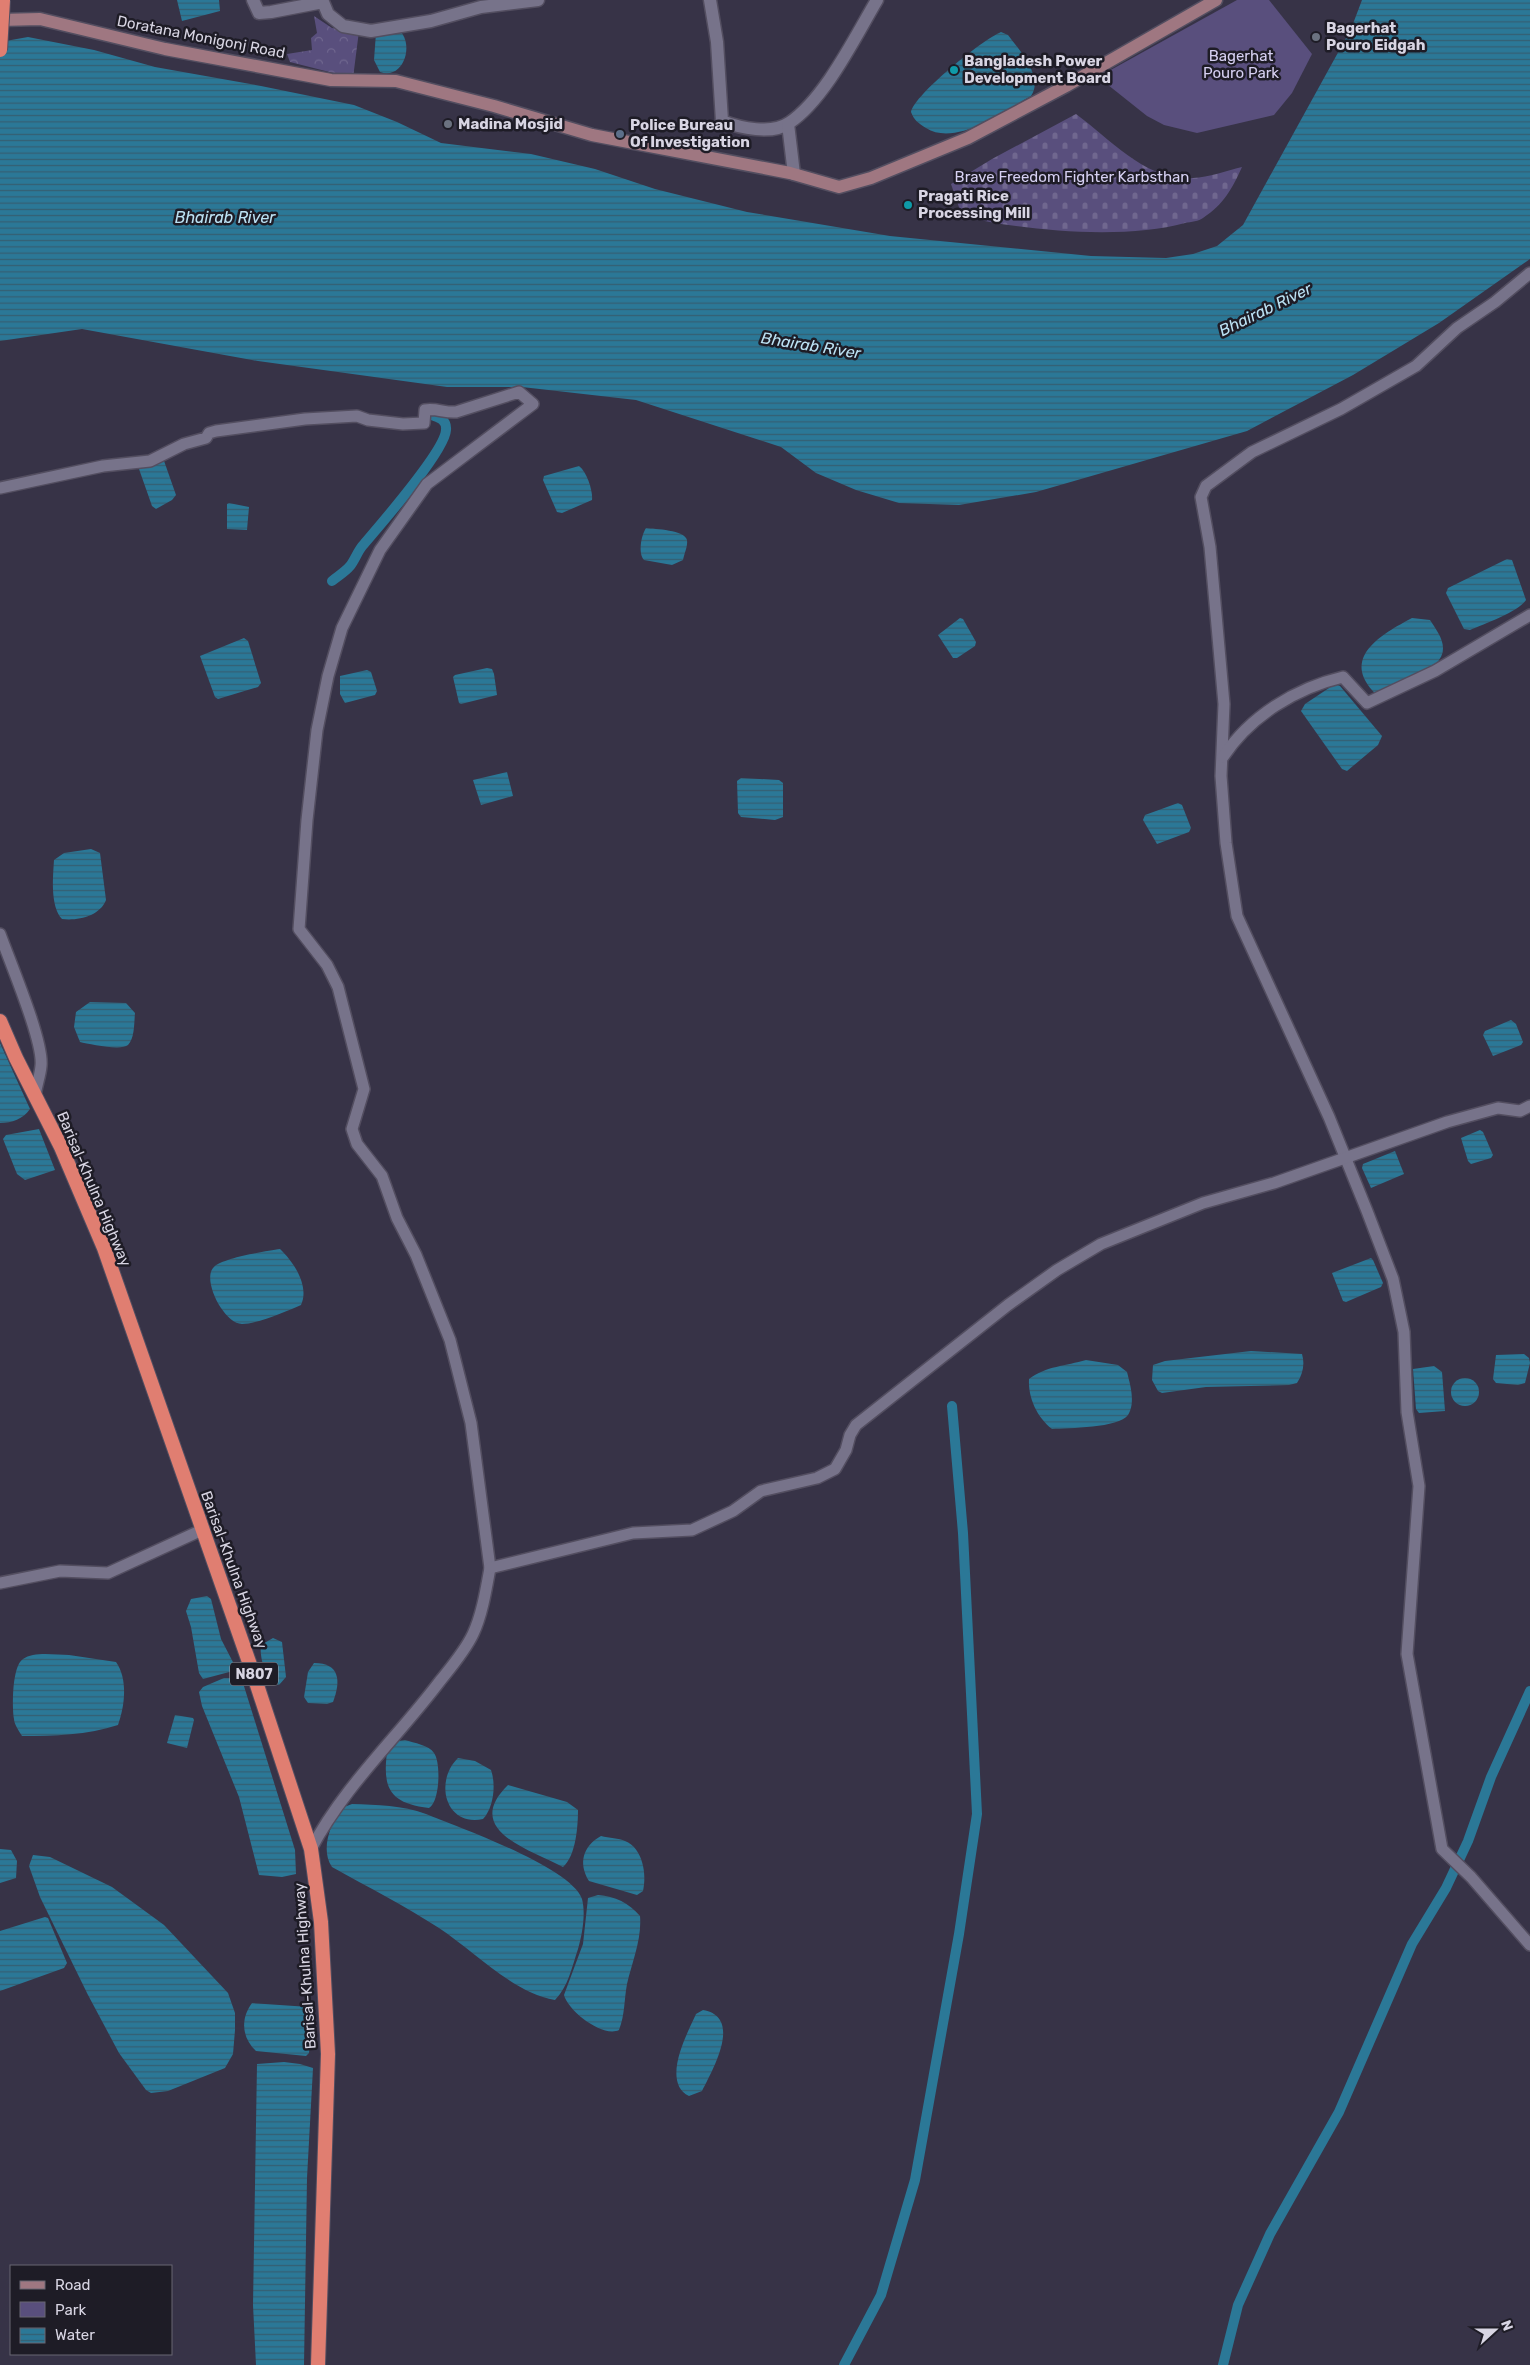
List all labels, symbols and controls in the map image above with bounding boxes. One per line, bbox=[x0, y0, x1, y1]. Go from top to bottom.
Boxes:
street label: Doratana Monigonj Road bbox=[115, 12, 287, 62]
place label: Bagerhat Pouro Eidgah bbox=[1326, 19, 1425, 54]
marker: Bagerhat Pouro Eidgah bbox=[1310, 31, 1322, 43]
park label: Bagerhat Pouro Park bbox=[1203, 47, 1279, 82]
place label: Bangladesh Power Development Board bbox=[964, 52, 1111, 87]
marker: Bangladesh Power Development Board bbox=[948, 64, 960, 76]
place label: Madina Mosjid bbox=[458, 115, 563, 133]
place label: Police Bureau Of Investigation bbox=[630, 116, 750, 151]
marker: Madina Mosjid bbox=[442, 118, 454, 130]
marker: Police Bureau Of Investigation bbox=[614, 128, 626, 140]
park label: Brave Freedom Fighter Karbsthan bbox=[955, 168, 1189, 186]
place label: Pragati Rice Processing Mill bbox=[918, 187, 1030, 222]
marker: Pragati Rice Processing Mill bbox=[902, 199, 914, 211]
water label: Bhairab River bbox=[175, 208, 276, 227]
water label: Bhairab River bbox=[1216, 278, 1315, 340]
water label: Bhairab River bbox=[760, 328, 863, 363]
street label: Barisal-Khulna Highway bbox=[53, 1109, 135, 1269]
street label: Barisal-Khulna Highway bbox=[197, 1489, 271, 1651]
road number: N807 bbox=[230, 1662, 278, 1686]
street label: Barisal-Khulna Highway bbox=[290, 1882, 320, 2050]
legend bbox=[10, 2265, 172, 2355]
text: Road bbox=[55, 2276, 91, 2294]
text: Park bbox=[55, 2301, 86, 2319]
north arrow bbox=[1470, 2305, 1520, 2355]
text: N bbox=[1497, 2318, 1516, 2333]
text: Water bbox=[55, 2326, 95, 2344]

